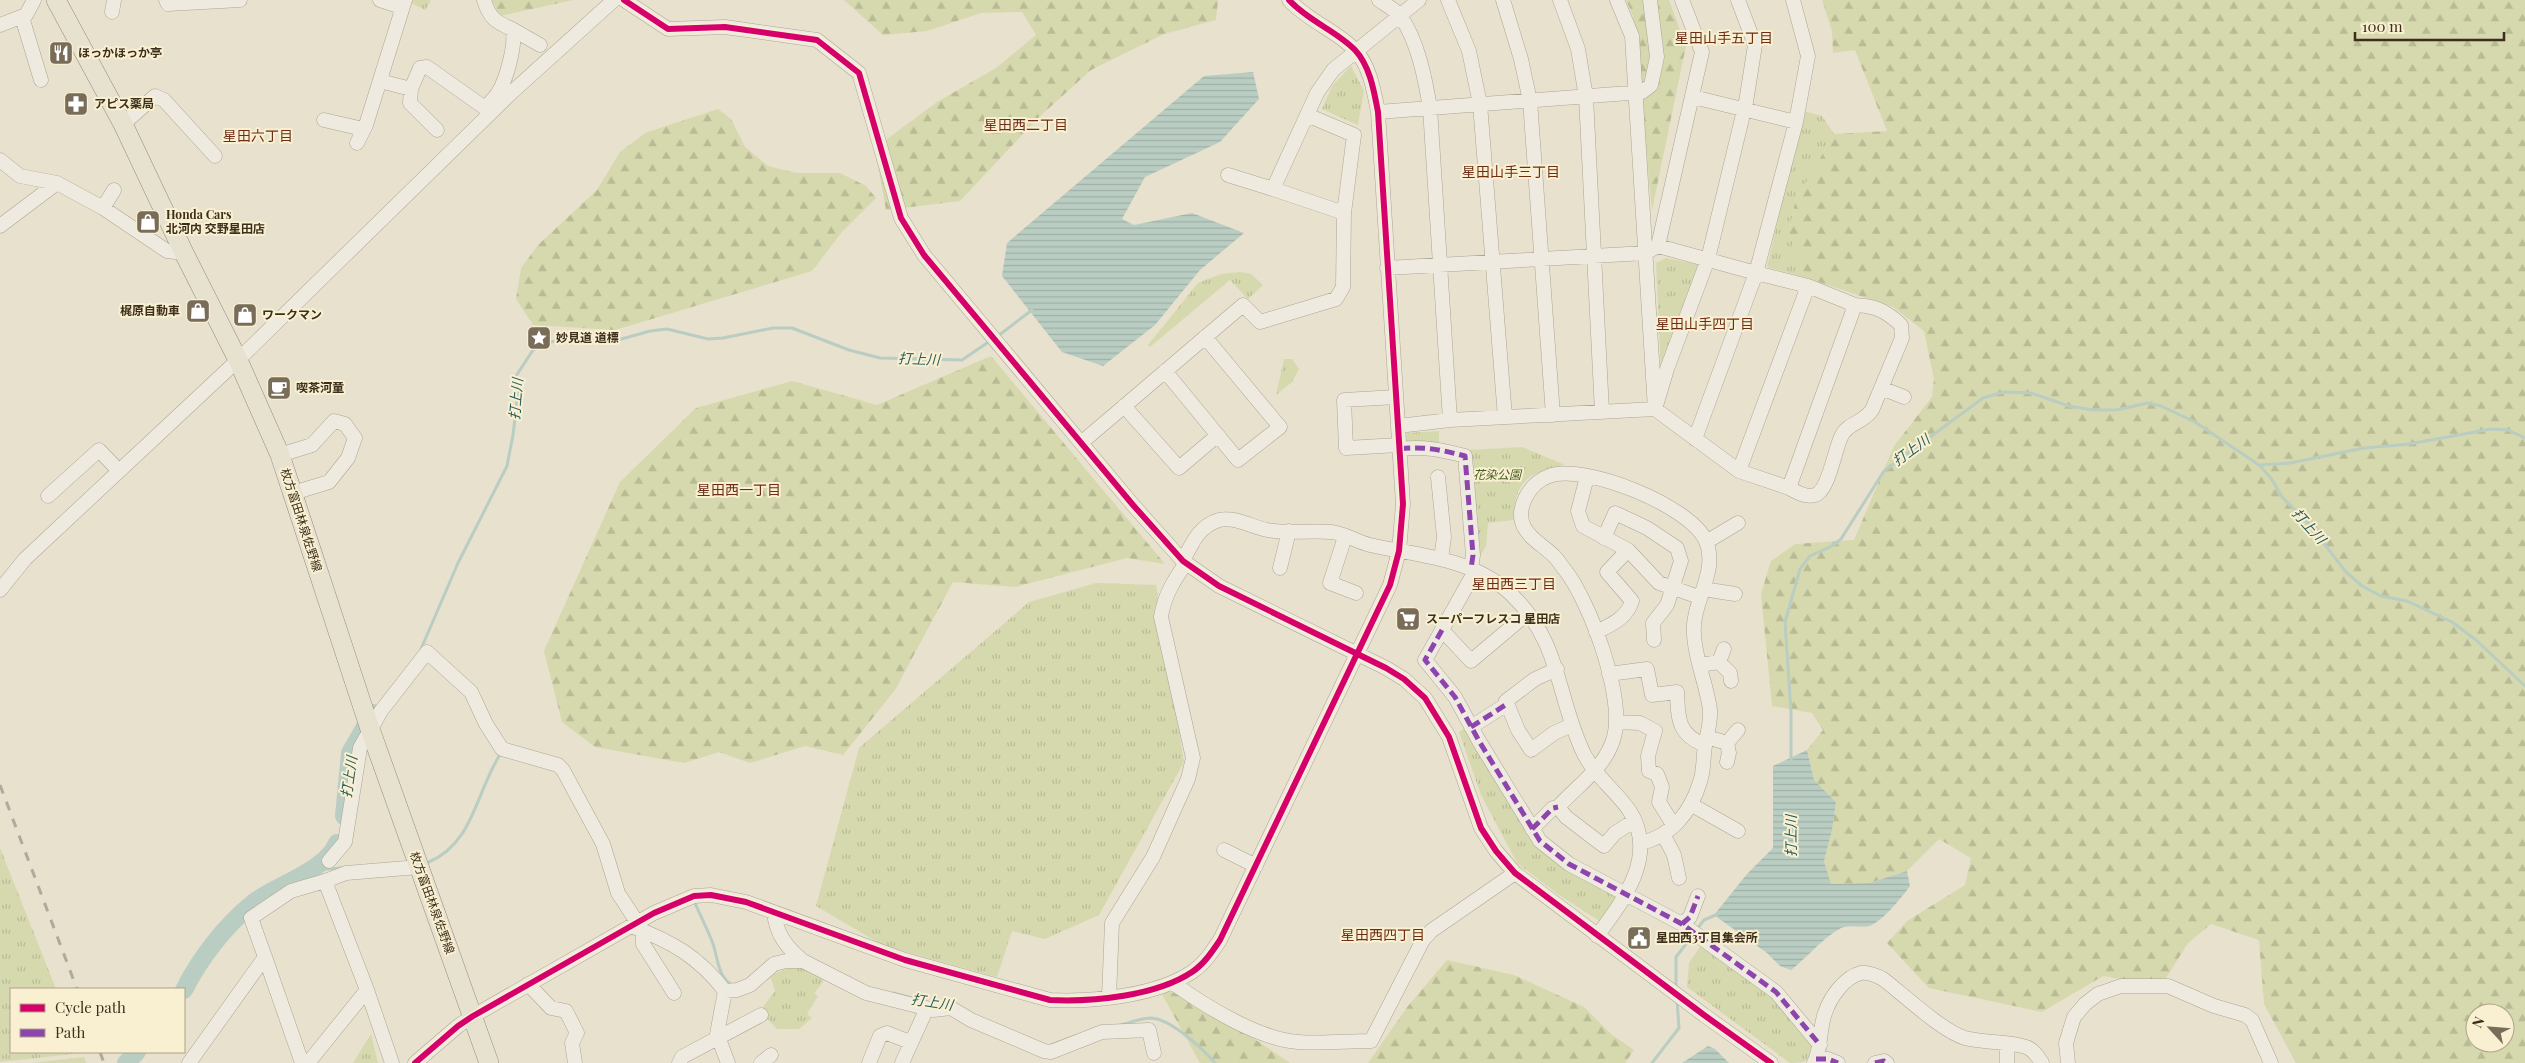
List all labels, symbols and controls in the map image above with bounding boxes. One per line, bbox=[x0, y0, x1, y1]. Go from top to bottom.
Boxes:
scale bar bbox=[2355, 10, 2504, 42]
text: 100 m bbox=[2362, 16, 2403, 36]
district label: 星田山手五丁目 bbox=[1675, 28, 1773, 47]
restaurant icon: ほっかほっか亭 bbox=[48, 40, 74, 66]
place label: ほっかほっか亭 bbox=[78, 44, 162, 60]
pharmacy icon: アピス薬局 bbox=[63, 91, 89, 117]
place label: アピス薬局 bbox=[94, 95, 154, 111]
district label: 星田西二丁目 bbox=[984, 115, 1068, 134]
district label: 星田六丁目 bbox=[223, 126, 293, 145]
district label: 星田山手三丁目 bbox=[1462, 162, 1560, 181]
place label: Honda Cars 北河内 交野星田店 bbox=[166, 206, 265, 236]
shop icon: Honda Cars 北河内 交野星田店 bbox=[135, 209, 161, 235]
shop icon: 梶原自動車 bbox=[185, 298, 211, 324]
place label: 梶原自動車 bbox=[120, 302, 180, 318]
shop icon: ワークマン bbox=[232, 302, 258, 328]
place label: ワークマン bbox=[262, 306, 322, 322]
district label: 星田山手四丁目 bbox=[1656, 314, 1754, 333]
place icon: 妙見道 道標 bbox=[526, 325, 552, 351]
place label: 妙見道 道標 bbox=[556, 329, 619, 345]
water label: 打上川 bbox=[898, 348, 942, 369]
cafe icon: 喫茶河童 bbox=[266, 375, 292, 401]
water label: 打上川 bbox=[504, 375, 527, 421]
place label: 喫茶河童 bbox=[296, 379, 344, 395]
water label: 打上川 bbox=[1888, 428, 1935, 470]
street label: 枚方富田林泉佐野線 bbox=[278, 466, 326, 574]
park label: 花染公園 bbox=[1473, 466, 1523, 482]
district label: 星田西一丁目 bbox=[697, 480, 781, 499]
water label: 打上川 bbox=[2288, 504, 2332, 549]
district label: 星田西三丁目 bbox=[1472, 574, 1556, 593]
supermarket icon: スーパーフレスコ 星田店 bbox=[1395, 606, 1421, 632]
place label: スーパーフレスコ 星田店 bbox=[1426, 610, 1560, 626]
water label: 打上川 bbox=[336, 753, 361, 799]
water label: 打上川 bbox=[1781, 813, 1800, 857]
street label: 枚方富田林泉佐野線 bbox=[407, 849, 459, 956]
district label: 星田西四丁目 bbox=[1341, 925, 1425, 944]
public building icon: 星田西3丁目集会所 bbox=[1626, 925, 1652, 951]
place label: 星田西3丁目集会所 bbox=[1656, 929, 1758, 945]
legend bbox=[10, 988, 185, 1053]
water label: 打上川 bbox=[910, 989, 956, 1014]
text: Cycle path bbox=[55, 997, 126, 1017]
north arrow bbox=[2465, 1003, 2515, 1053]
text: N bbox=[2467, 1013, 2489, 1031]
text: Path bbox=[55, 1022, 85, 1042]

